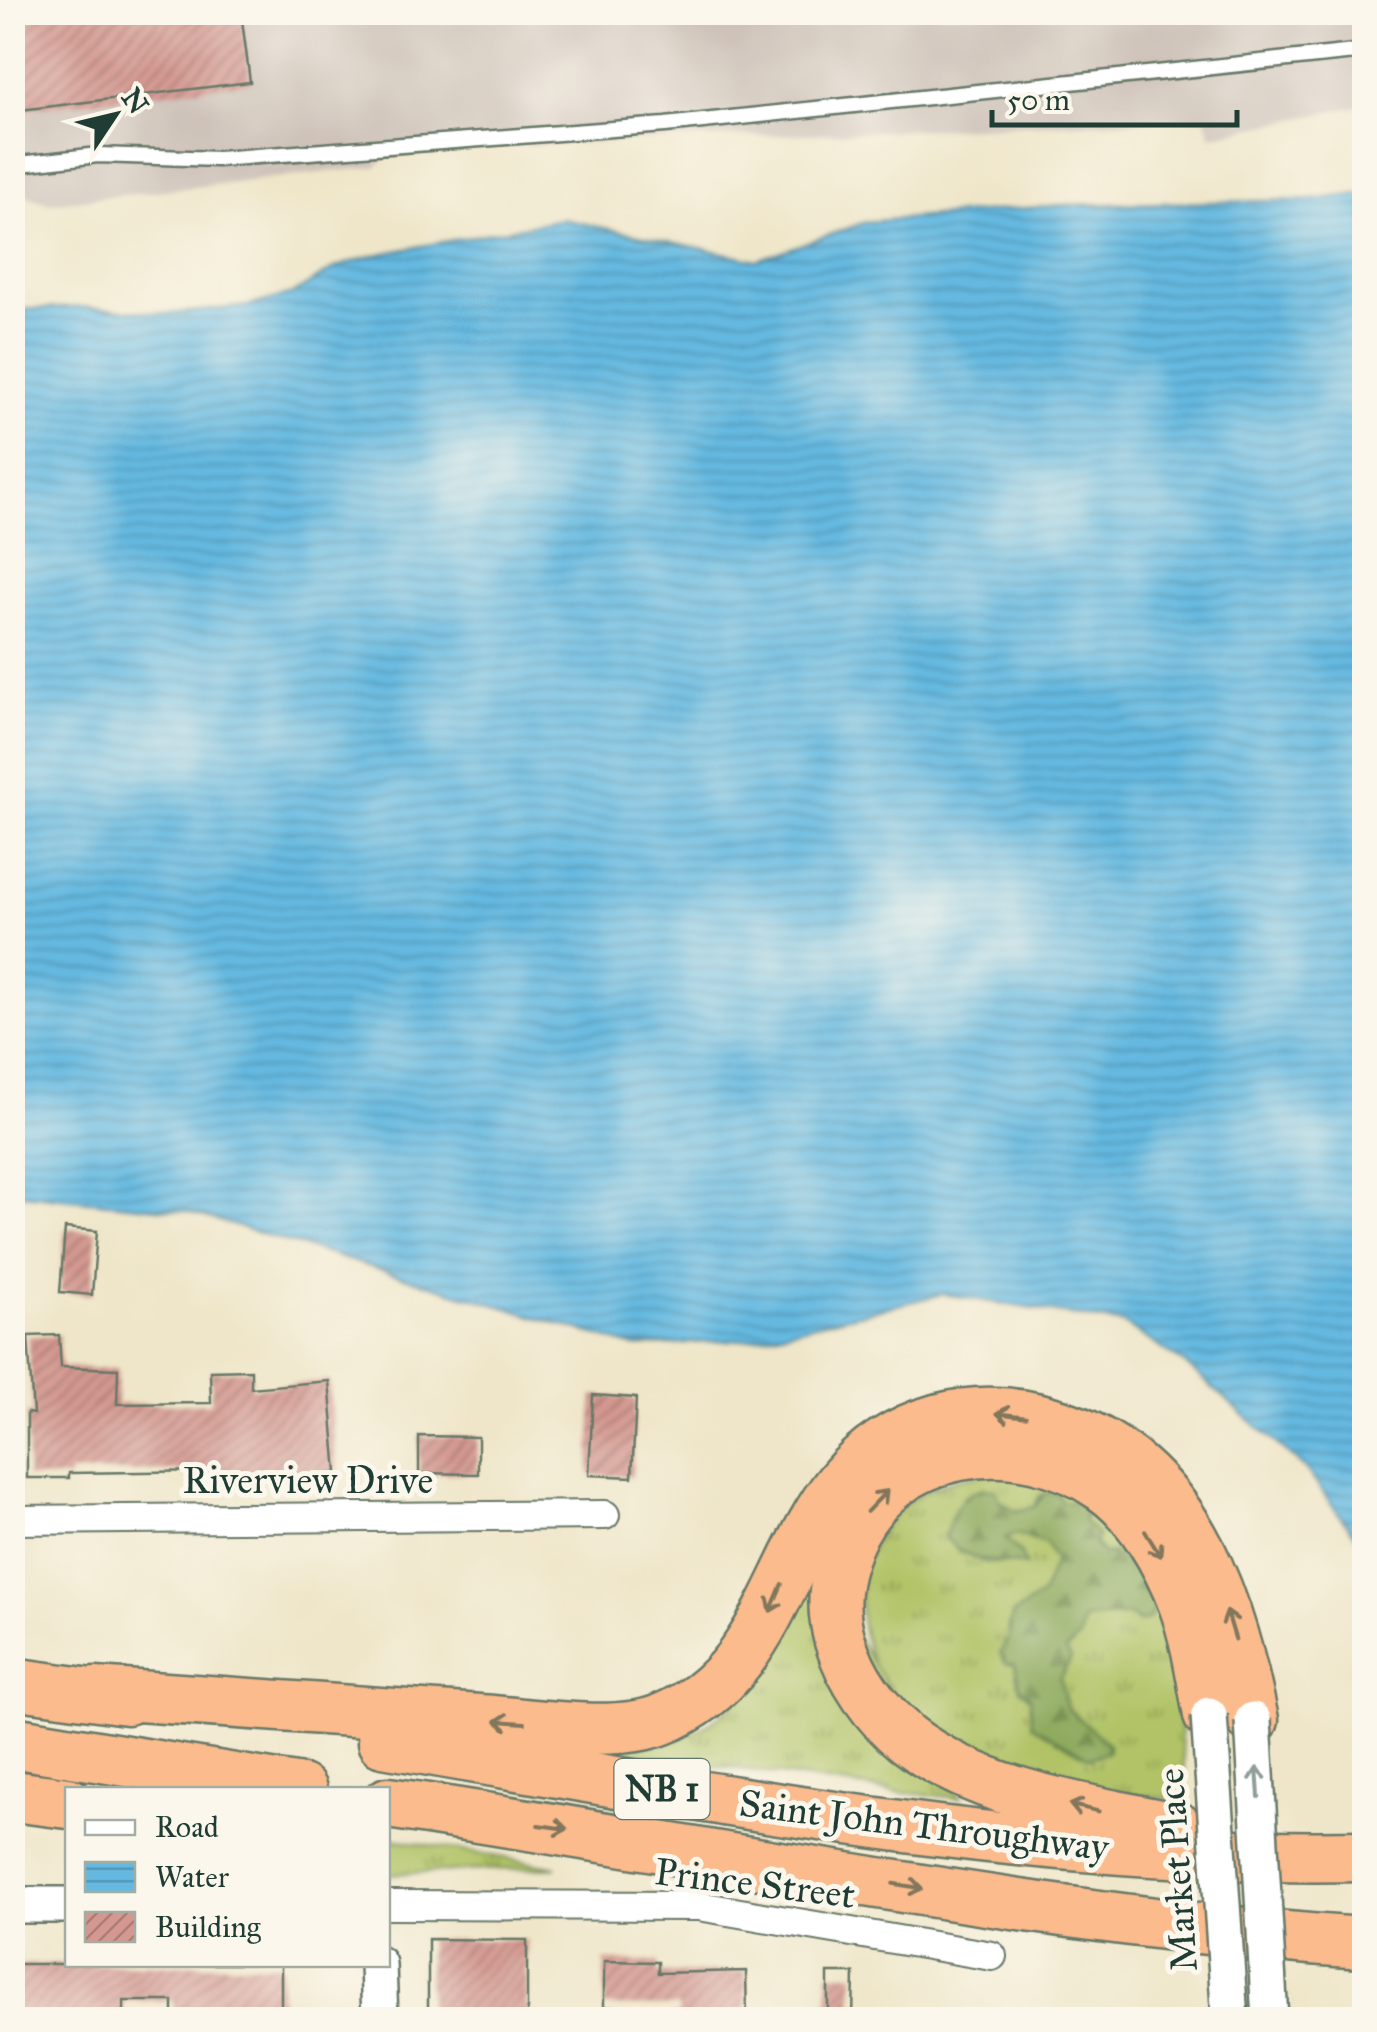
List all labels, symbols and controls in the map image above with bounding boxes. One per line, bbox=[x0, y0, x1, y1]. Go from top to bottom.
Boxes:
north arrow bbox=[65, 65, 165, 165]
scale bar bbox=[992, 65, 1237, 127]
text: N bbox=[114, 81, 156, 121]
text: 50 m bbox=[1007, 82, 1070, 118]
one-way arrow bbox=[995, 1405, 1027, 1423]
street label: Riverview Drive bbox=[183, 1457, 433, 1503]
one-way arrow bbox=[865, 1489, 889, 1513]
one-way arrow bbox=[1143, 1529, 1163, 1557]
one-way arrow bbox=[766, 1582, 784, 1612]
one-way arrow bbox=[1221, 1610, 1239, 1641]
one-way arrow bbox=[495, 1712, 527, 1731]
road number: NB 1 bbox=[614, 1759, 710, 1819]
street label: Market Place bbox=[1147, 1767, 1207, 1973]
one-way arrow bbox=[1248, 1767, 1267, 1799]
street label: Saint John Throughway bbox=[737, 1780, 1112, 1872]
legend bbox=[65, 1787, 390, 1967]
one-way arrow bbox=[1069, 1798, 1101, 1816]
text: Road bbox=[155, 1809, 219, 1845]
one-way arrow bbox=[537, 1819, 569, 1837]
street label: Prince Street bbox=[652, 1848, 858, 1918]
text: Water bbox=[155, 1859, 230, 1895]
one-way arrow bbox=[892, 1877, 924, 1896]
text: Building bbox=[155, 1909, 262, 1945]

